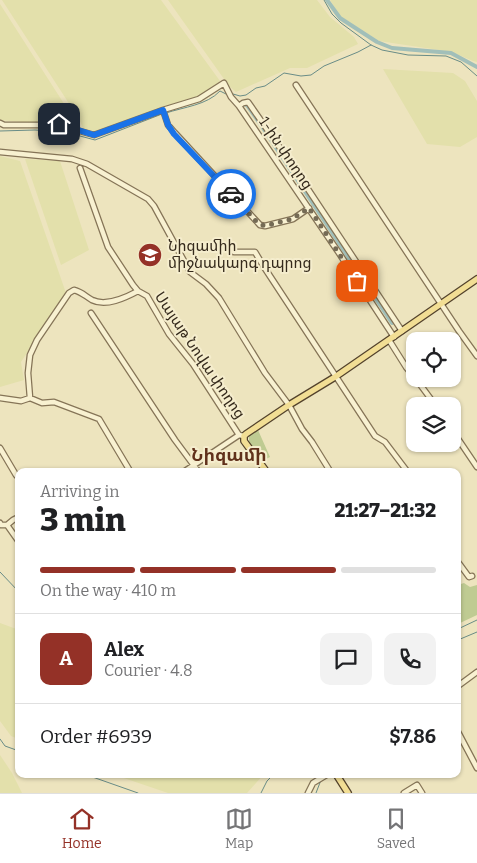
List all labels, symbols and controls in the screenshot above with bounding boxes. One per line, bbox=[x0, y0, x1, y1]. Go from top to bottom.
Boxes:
pin bbox=[38, 103, 80, 145]
icon: home bbox=[45, 110, 73, 138]
street label: 1-ին փողոց bbox=[255, 113, 317, 193]
courier bbox=[206, 169, 256, 219]
icon: car bbox=[217, 180, 245, 208]
place label: Նիզամիի միջնակարգ դպրոց bbox=[168, 237, 311, 272]
school or university icon: Նիզամիի միջնակարգ դպրոց bbox=[137, 242, 163, 268]
pin bbox=[336, 260, 378, 302]
icon: bag bbox=[343, 267, 371, 295]
street label: Սայաթ Նովա փողոց bbox=[151, 288, 249, 422]
map controls bbox=[406, 332, 461, 452]
button: locate bbox=[406, 332, 461, 387]
button: layers bbox=[406, 397, 461, 452]
district label: Նիզամի bbox=[191, 444, 267, 466]
text: Arriving in bbox=[40, 482, 119, 501]
text: 21:27–21:32 bbox=[335, 499, 436, 522]
text: 3 min bbox=[40, 501, 126, 539]
text: On the way · 410 m bbox=[40, 581, 176, 600]
button: chat bbox=[320, 633, 372, 685]
button: phone bbox=[384, 633, 436, 685]
text: Alex bbox=[104, 638, 144, 661]
text: A bbox=[59, 647, 73, 670]
text: Courier · 4.8 bbox=[104, 661, 193, 680]
text: Order #6939 bbox=[40, 725, 152, 748]
text: $7.86 bbox=[389, 725, 436, 748]
tab: Home bbox=[62, 805, 102, 852]
tab: Map bbox=[225, 805, 253, 852]
tab: Saved bbox=[377, 805, 415, 852]

